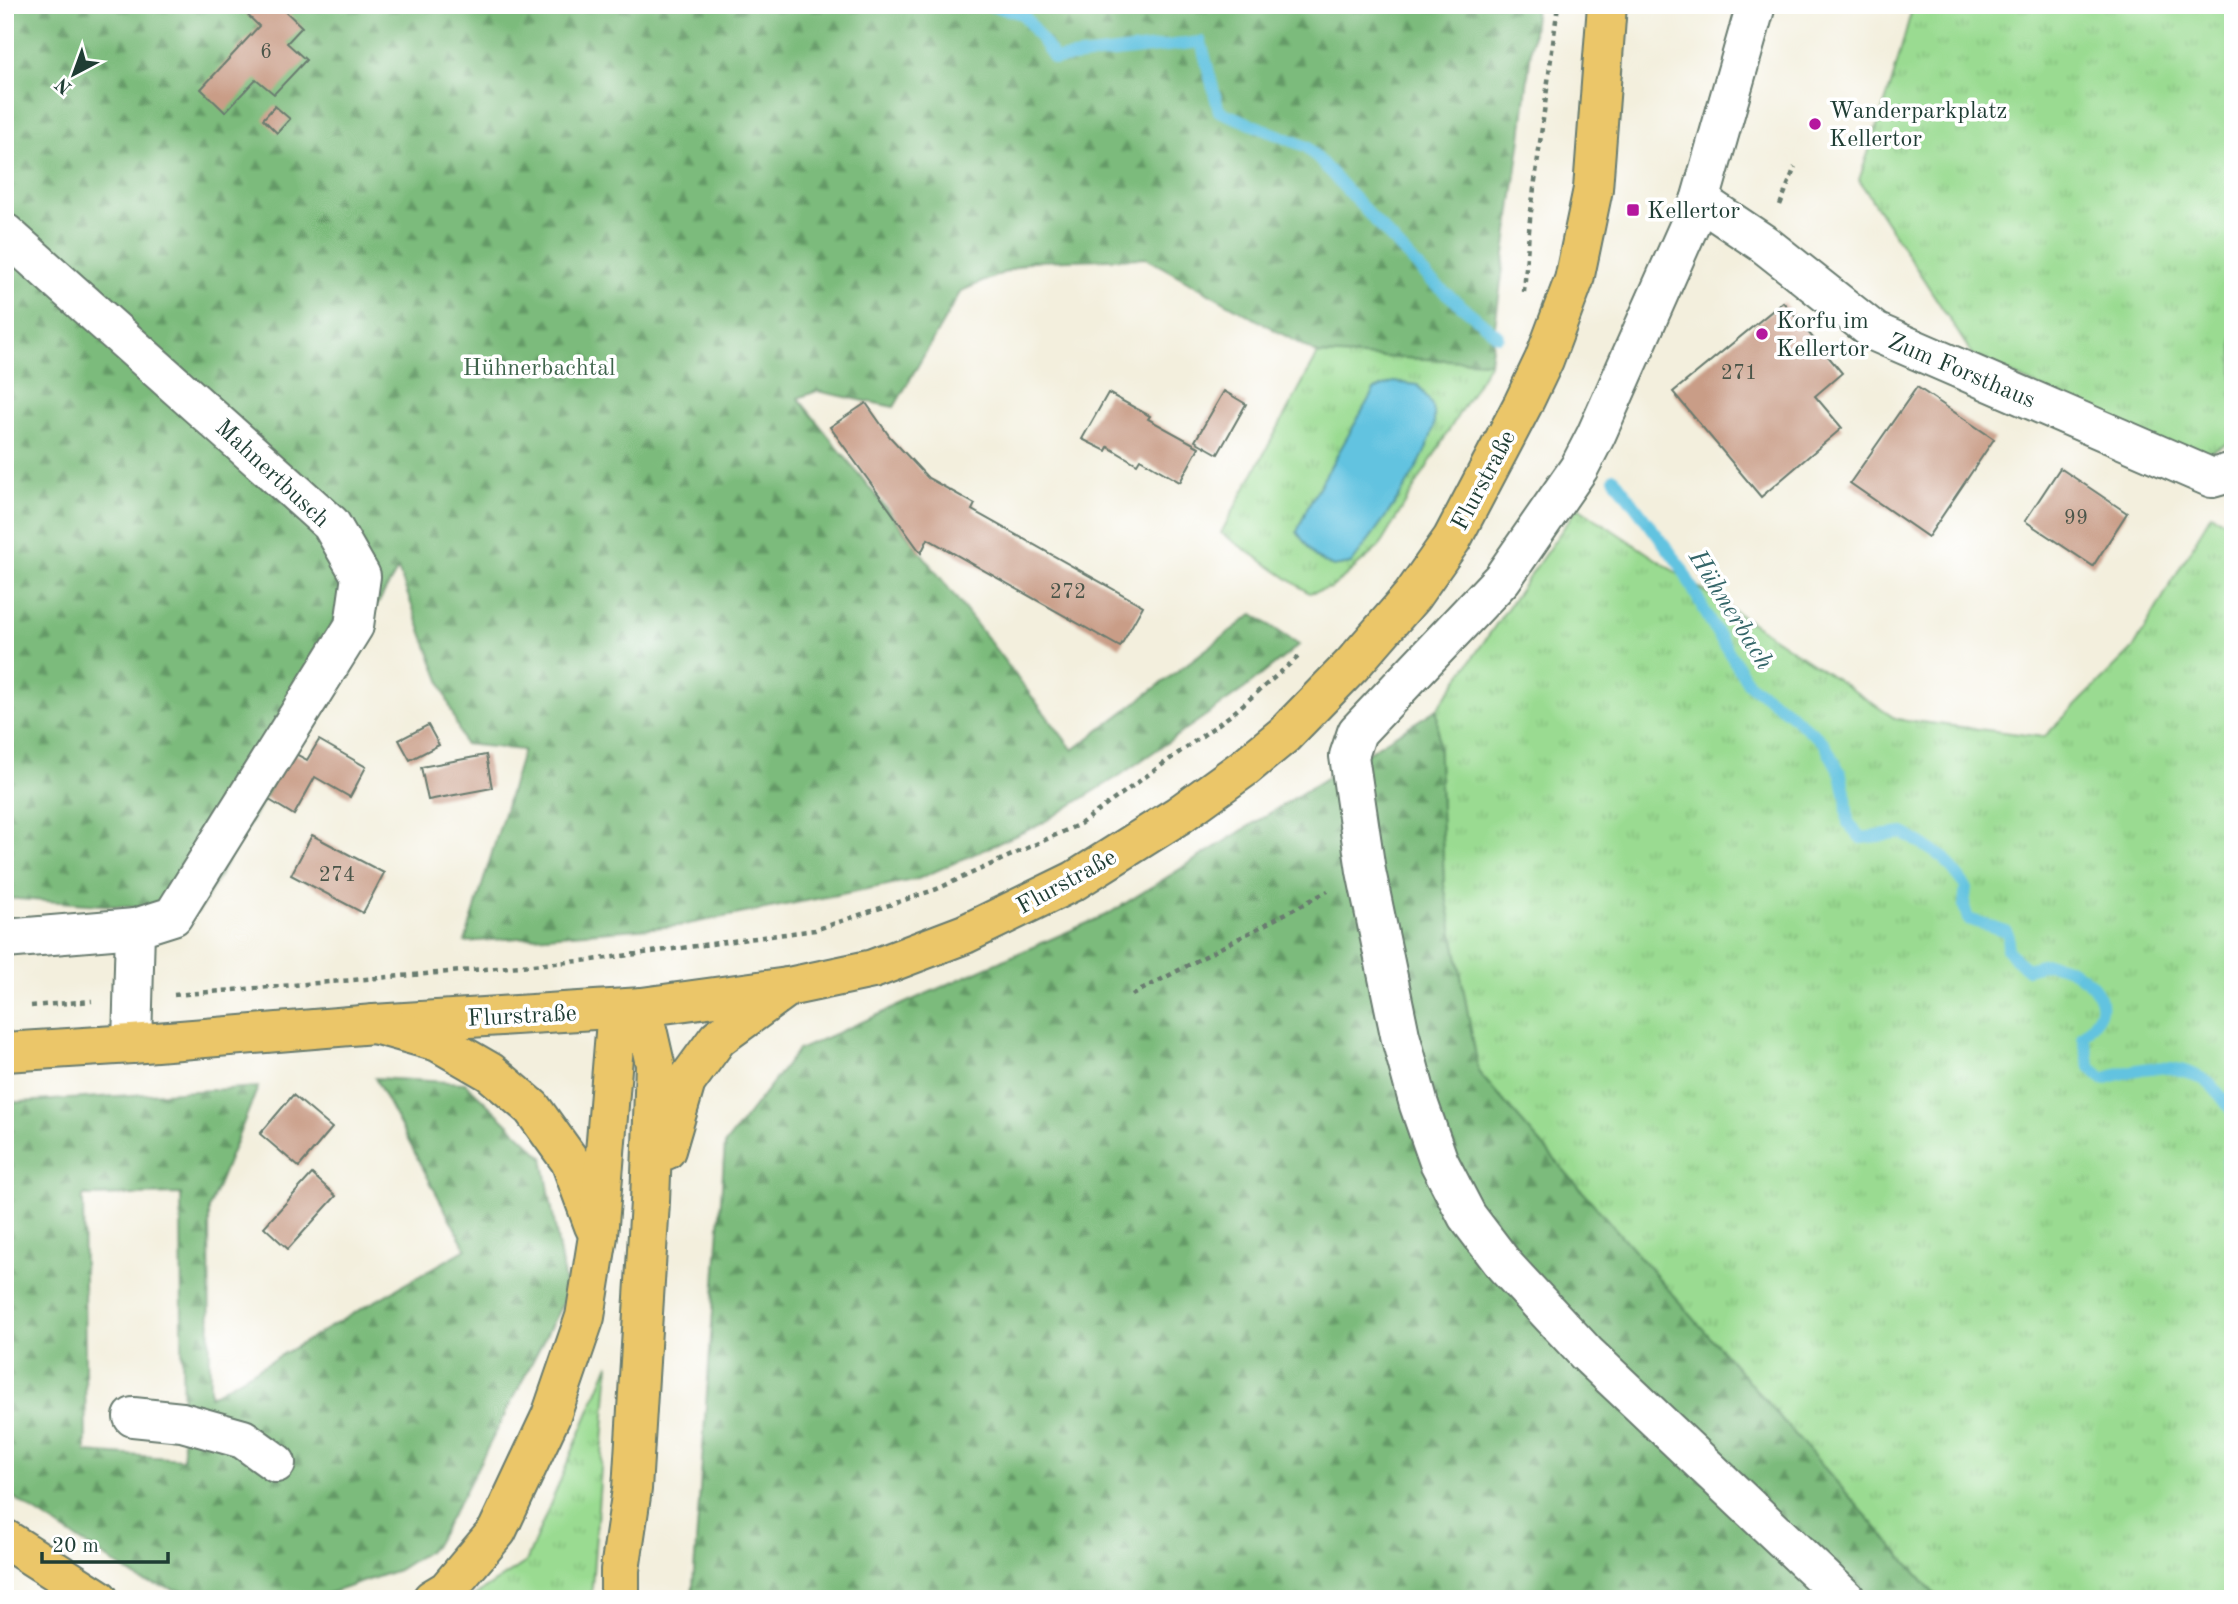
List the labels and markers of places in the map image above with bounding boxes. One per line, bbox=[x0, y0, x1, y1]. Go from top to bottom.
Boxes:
place label: Wanderparkplatz Kellertor bbox=[1829, 100, 2007, 152]
marker: Wanderparkplatz Kellertor bbox=[1807, 116, 1823, 132]
place label: Kellertor bbox=[1647, 200, 1740, 224]
marker: Kellertor bbox=[1625, 202, 1641, 218]
place label: Korfu im Kellertor bbox=[1776, 310, 1869, 362]
marker: Korfu im Kellertor bbox=[1754, 326, 1770, 342]

